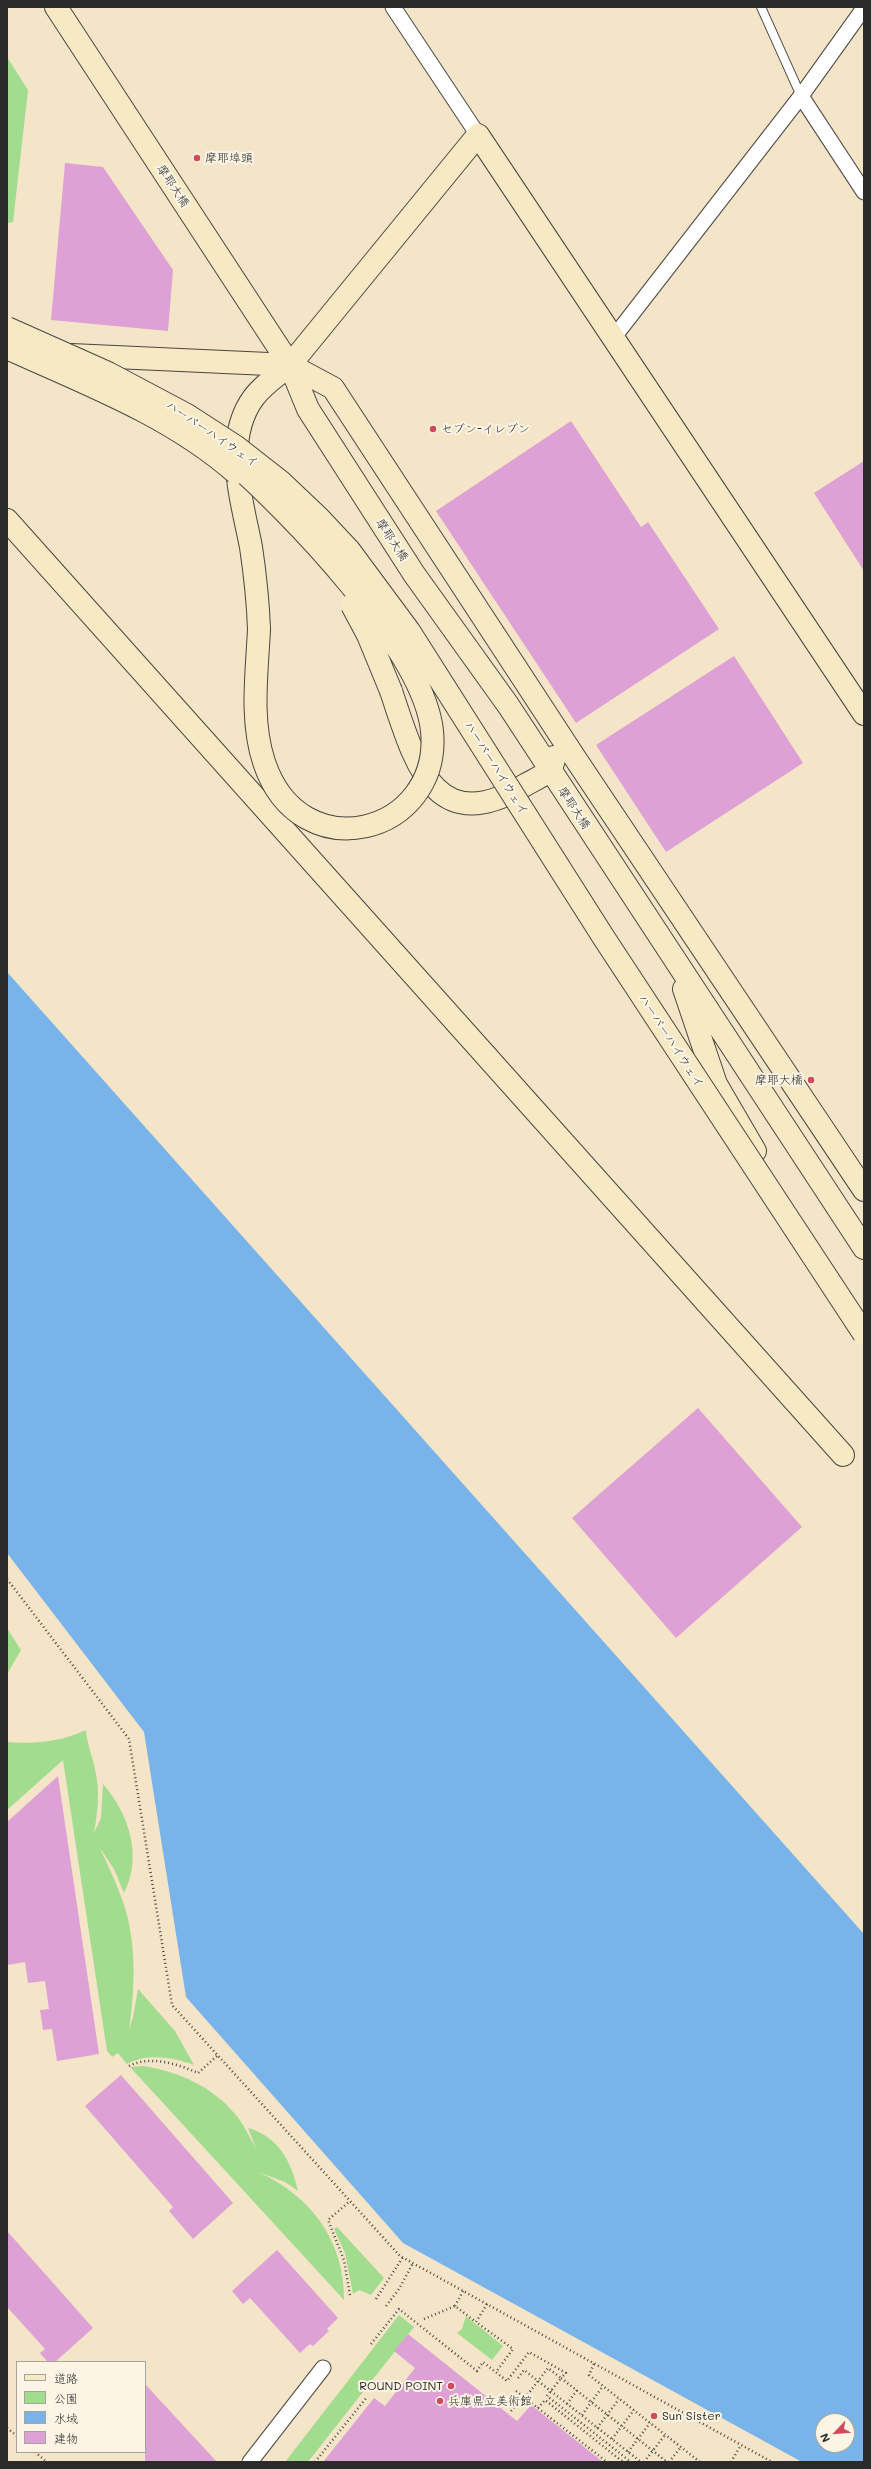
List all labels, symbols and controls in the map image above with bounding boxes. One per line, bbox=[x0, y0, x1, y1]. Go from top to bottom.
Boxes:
place label: 摩耶埠頭 bbox=[205, 151, 253, 165]
marker: 摩耶埠頭 bbox=[192, 153, 202, 163]
street label: 摩耶大橋 bbox=[154, 162, 192, 210]
street label: ハーバーハイウェイ bbox=[163, 398, 261, 470]
place label: セブン-イレブン bbox=[441, 422, 530, 436]
marker: セブン-イレブン bbox=[428, 424, 438, 434]
street label: 摩耶大橋 bbox=[373, 516, 411, 564]
street label: ハーバーハイウェイ bbox=[461, 718, 531, 818]
street label: 摩耶大橋 bbox=[555, 784, 593, 832]
street label: ハーバーハイウェイ bbox=[636, 992, 706, 1090]
place label: 摩耶大橋 bbox=[755, 1073, 803, 1087]
marker: 摩耶大橋 bbox=[806, 1075, 816, 1085]
legend bbox=[16, 2361, 146, 2453]
text: 道路 bbox=[54, 2370, 78, 2386]
place label: ROUND POINT bbox=[359, 2379, 443, 2393]
marker: ROUND POINT bbox=[446, 2381, 456, 2391]
text: 公園 bbox=[54, 2390, 78, 2406]
place label: 兵庫県立美術館 bbox=[448, 2394, 532, 2408]
marker: 兵庫県立美術館 bbox=[435, 2396, 445, 2406]
place label: Sun Sister bbox=[662, 2409, 721, 2423]
text: 水域 bbox=[54, 2410, 78, 2426]
marker: Sun Sister bbox=[649, 2411, 659, 2421]
north arrow bbox=[815, 2413, 855, 2453]
text: 建物 bbox=[54, 2430, 78, 2446]
text: N bbox=[816, 2431, 833, 2445]

